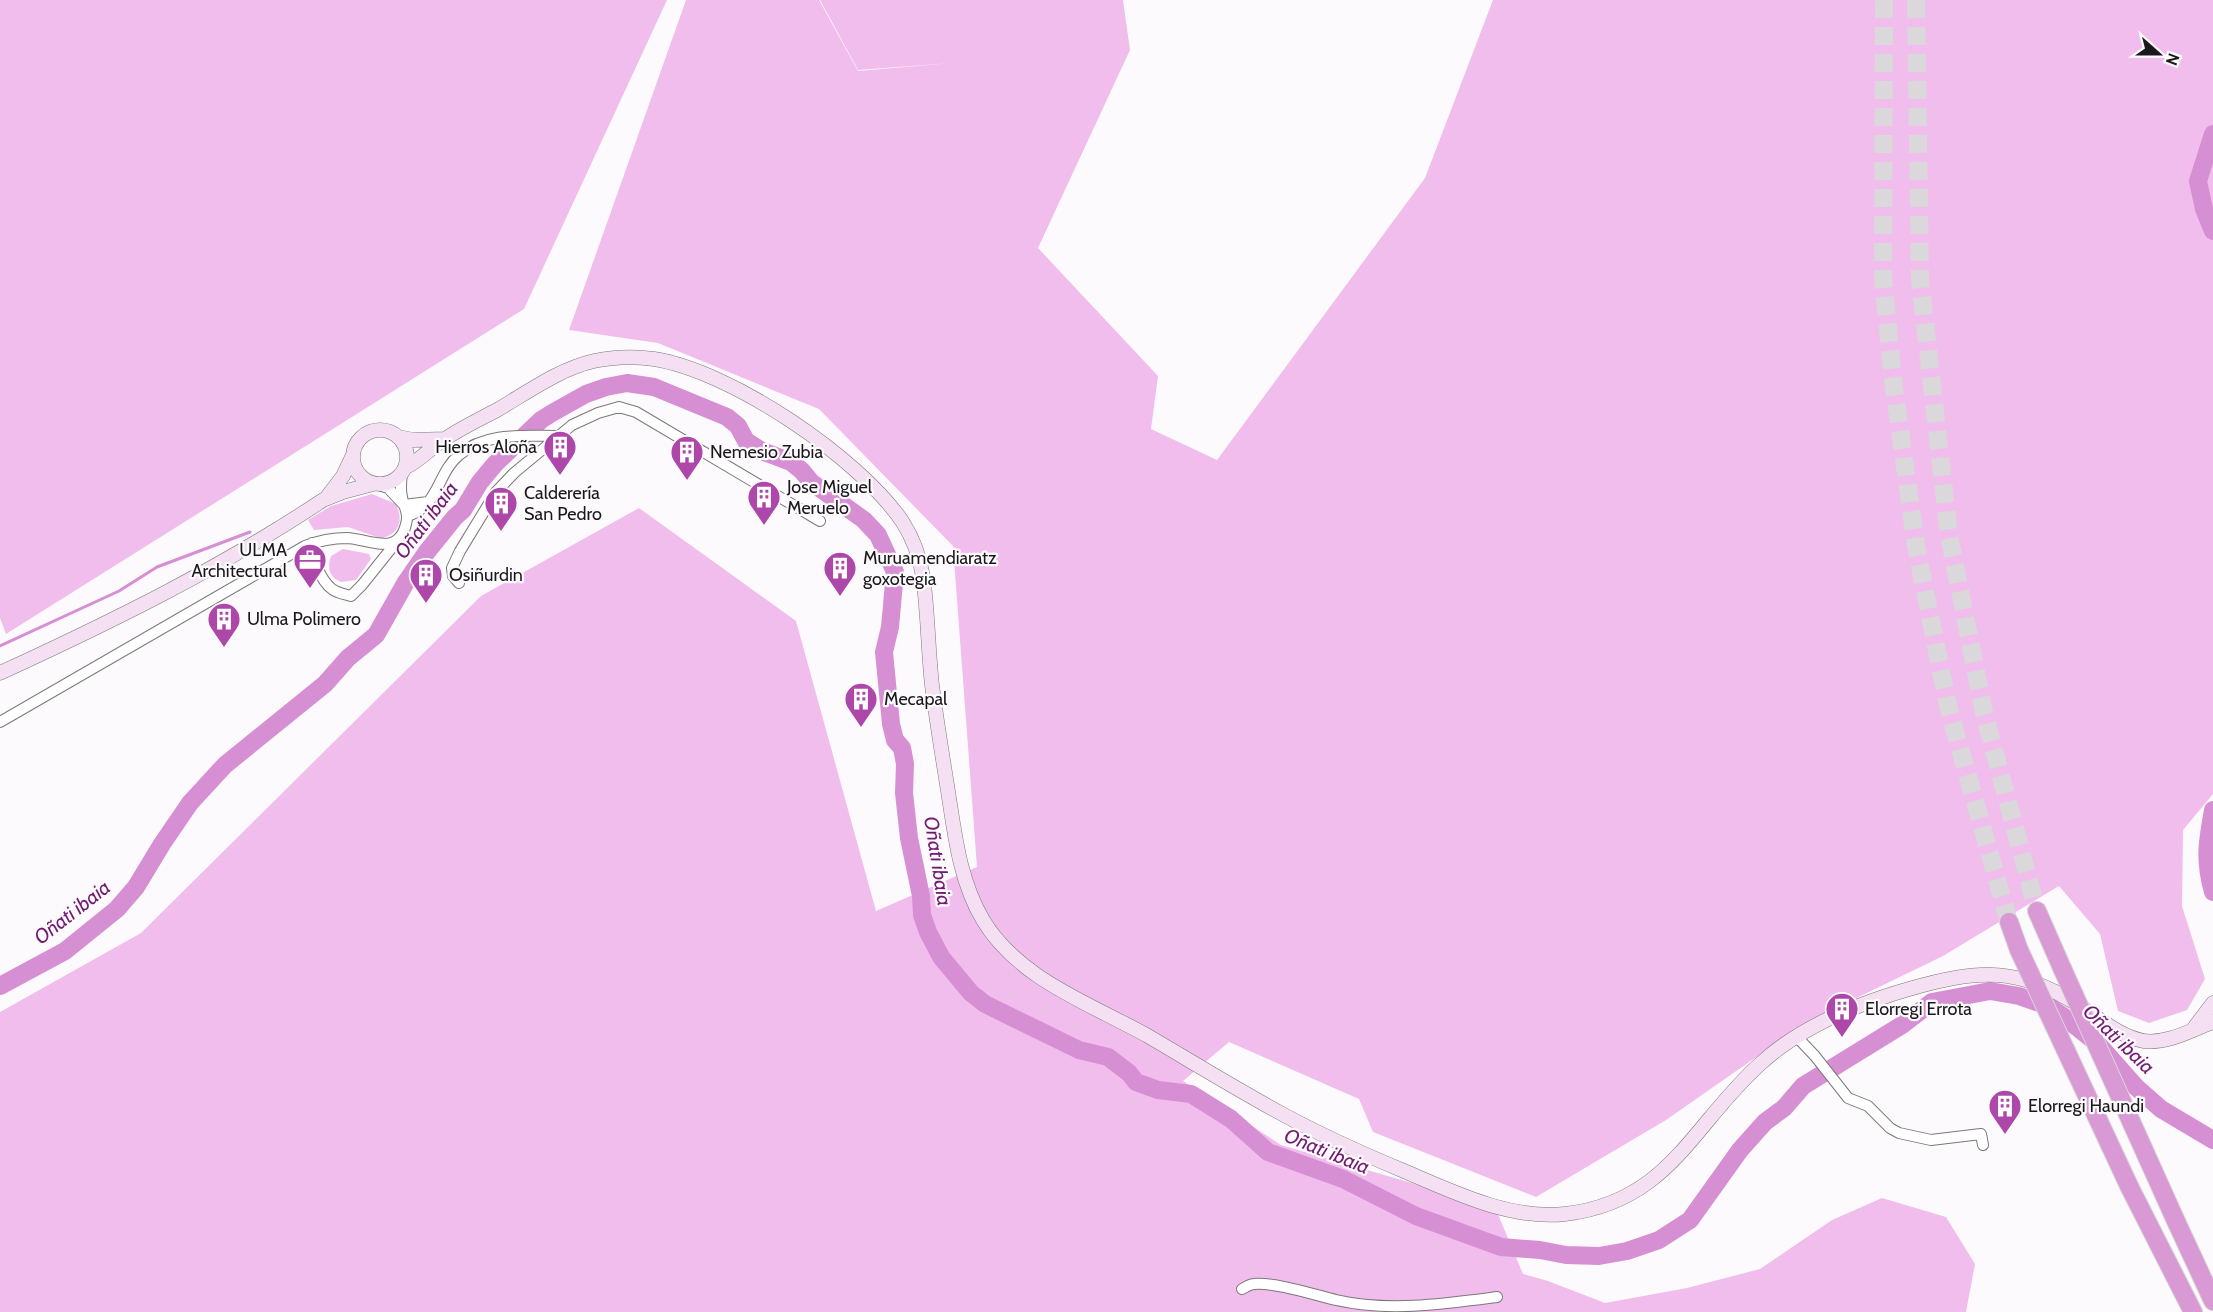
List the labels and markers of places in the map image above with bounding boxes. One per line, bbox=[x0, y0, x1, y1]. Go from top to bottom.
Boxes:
building icon: Hierros Aloña bbox=[542, 429, 578, 476]
building icon: Nemesio Zubia bbox=[669, 434, 705, 481]
place label: Hierros Aloña bbox=[435, 436, 537, 458]
place label: Nemesio Zubia bbox=[710, 441, 823, 463]
place label: Jose Miguel Meruelo bbox=[786, 476, 873, 519]
building icon: Jose Miguel Meruelo bbox=[746, 479, 782, 526]
place label: Calderería San Pedro bbox=[524, 482, 602, 525]
building icon: Calderería San Pedro bbox=[483, 485, 519, 532]
place label: ULMA Architectural bbox=[191, 539, 288, 582]
office icon: ULMA Architectural bbox=[292, 542, 328, 589]
place label: Muruamendiaratz goxotegia bbox=[863, 547, 997, 590]
building icon: Muruamendiaratz goxotegia bbox=[822, 550, 858, 597]
building icon: Osiñurdin bbox=[408, 557, 444, 604]
place label: Osiñurdin bbox=[449, 564, 523, 586]
building icon: Ulma Polimero bbox=[206, 601, 242, 648]
place label: Ulma Polimero bbox=[247, 608, 361, 630]
building icon: Mecapal bbox=[843, 681, 879, 728]
place label: Mecapal bbox=[884, 688, 948, 710]
building icon: Elorregi Errota bbox=[1824, 991, 1860, 1038]
place label: Elorregi Errota bbox=[1865, 998, 1972, 1020]
building icon: Elorregi Haundi bbox=[1987, 1088, 2023, 1135]
place label: Elorregi Haundi bbox=[2028, 1095, 2144, 1117]

